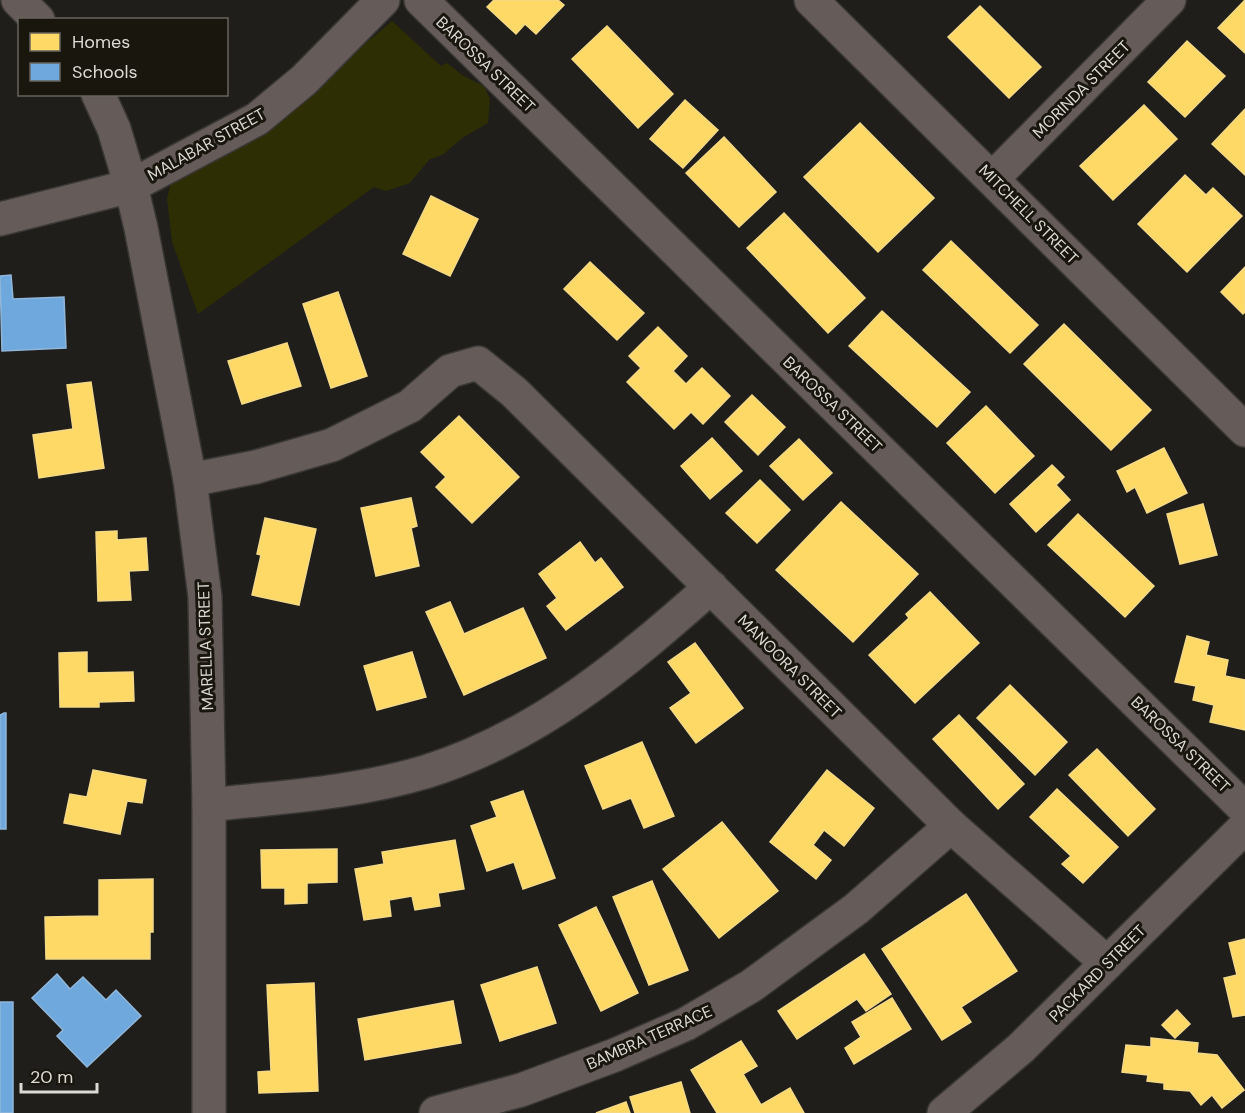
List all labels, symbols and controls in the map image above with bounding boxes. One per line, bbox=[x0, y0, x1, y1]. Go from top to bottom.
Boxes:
street label: BAROSSA STREET bbox=[432, 12, 540, 117]
legend bbox=[18, 18, 228, 96]
text: Homes bbox=[72, 30, 130, 54]
street label: MORINDA STREET bbox=[1028, 36, 1135, 143]
text: Schools bbox=[72, 60, 137, 84]
street label: MALABAR STREET bbox=[144, 103, 269, 186]
street label: MITCHELL STREET bbox=[974, 160, 1083, 269]
street label: BAROSSA STREET bbox=[779, 352, 887, 457]
street label: MARELLA STREET bbox=[193, 581, 218, 711]
street label: MANOORA STREET bbox=[733, 610, 846, 723]
street label: BAROSSA STREET bbox=[1127, 692, 1235, 797]
street label: PACKARD STREET bbox=[1044, 920, 1150, 1026]
street label: BAMBRA TERRACE bbox=[583, 1000, 715, 1075]
scale bar bbox=[21, 1056, 98, 1094]
text: 20 m bbox=[30, 1065, 73, 1089]

